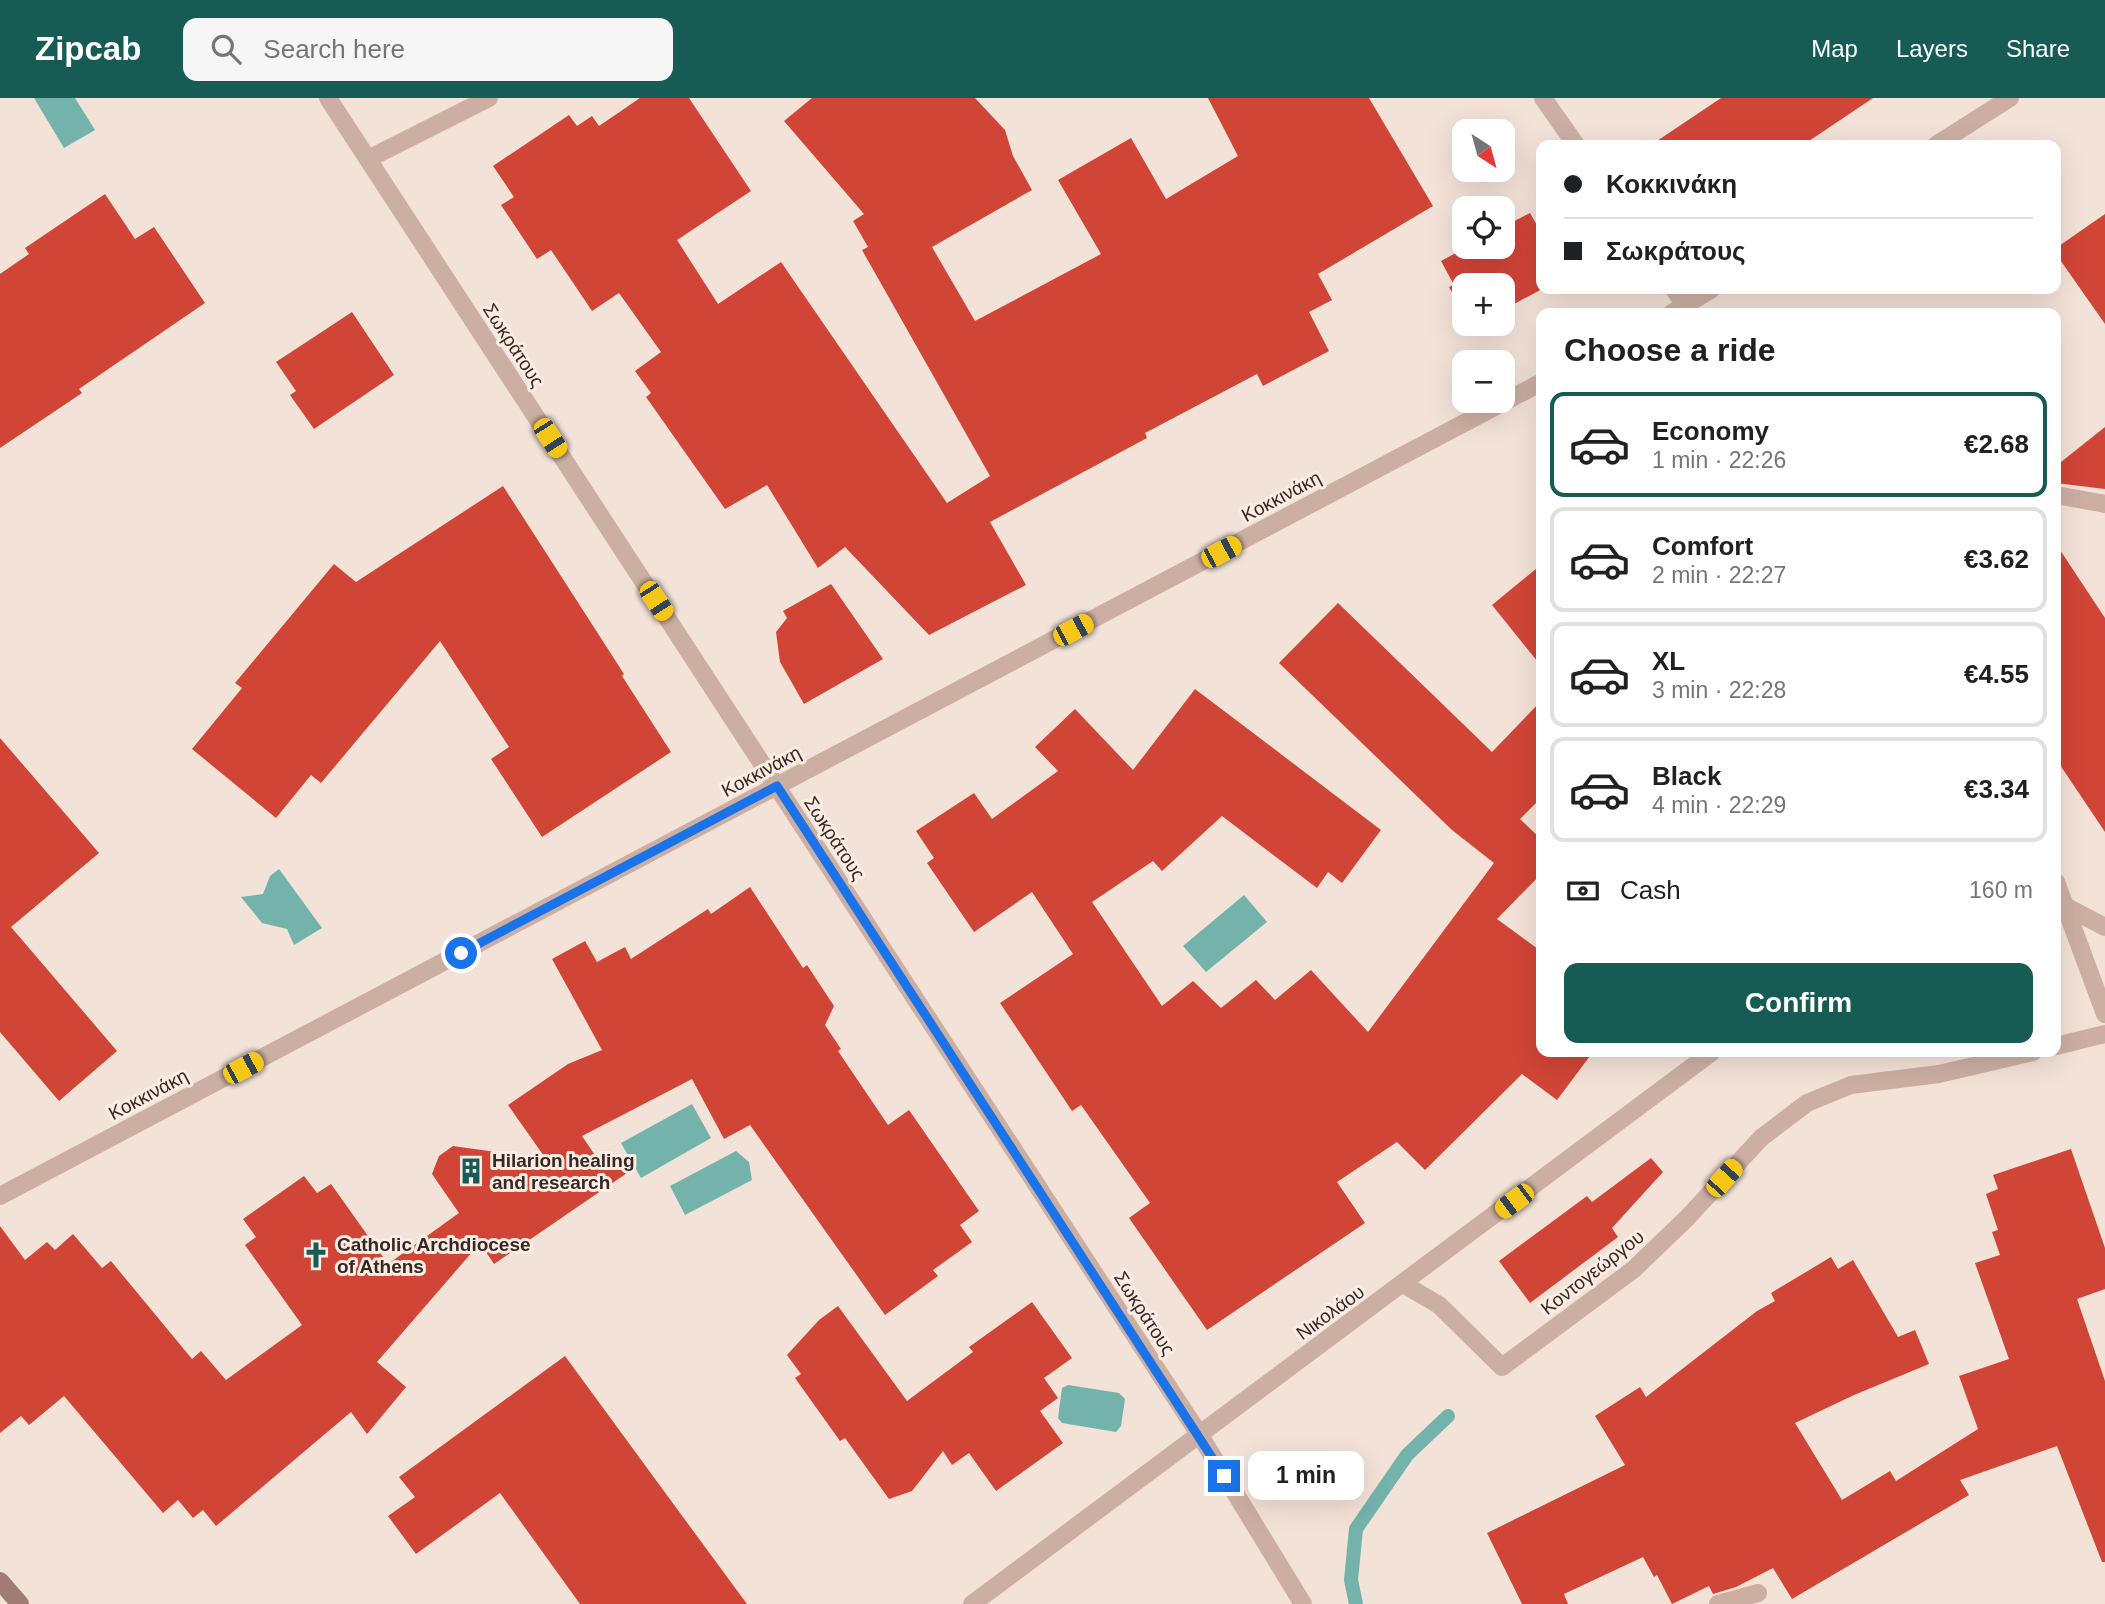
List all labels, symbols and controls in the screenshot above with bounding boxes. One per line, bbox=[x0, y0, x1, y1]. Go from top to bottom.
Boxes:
search box bbox=[183, 18, 673, 81]
text: Zipcab bbox=[35, 30, 141, 67]
icon: search bbox=[207, 30, 245, 68]
text: Search here bbox=[263, 34, 405, 64]
text: Map bbox=[1811, 35, 1858, 62]
text: Layers bbox=[1896, 35, 1968, 62]
text: Share bbox=[2006, 35, 2070, 62]
north arrow bbox=[1452, 119, 1516, 182]
map controls bbox=[1452, 119, 1515, 413]
text: Κοκκινάκη bbox=[1606, 169, 1737, 199]
button: locate bbox=[1452, 196, 1515, 259]
text: Σωκράτους bbox=[1606, 236, 1746, 266]
button: + bbox=[1452, 273, 1515, 336]
street label: Σωκράτους bbox=[479, 300, 548, 391]
text: Choose a ride bbox=[1564, 332, 1776, 368]
button: − bbox=[1452, 350, 1515, 413]
icon: car bbox=[1568, 413, 1631, 476]
car bbox=[530, 415, 571, 461]
text: Economy bbox=[1652, 416, 1769, 446]
text: €2.68 bbox=[1964, 429, 2029, 459]
text: 1 min · 22:26 bbox=[1652, 447, 1786, 473]
street label: Κοκκινάκη bbox=[1238, 467, 1324, 526]
icon: car bbox=[1568, 528, 1631, 591]
text: Comfort bbox=[1652, 531, 1753, 561]
car bbox=[1198, 533, 1245, 571]
text: €3.62 bbox=[1964, 544, 2029, 574]
text: 2 min · 22:27 bbox=[1652, 562, 1786, 588]
car bbox=[636, 578, 677, 624]
car bbox=[1050, 611, 1097, 649]
icon: car bbox=[1568, 643, 1631, 706]
text: XL bbox=[1652, 646, 1685, 676]
text: €4.55 bbox=[1964, 659, 2029, 689]
text: 3 min · 22:28 bbox=[1652, 677, 1786, 703]
street label: Κοκκινάκη bbox=[718, 742, 804, 801]
icon: car bbox=[1568, 758, 1631, 821]
text: Black bbox=[1652, 761, 1721, 791]
text: €3.34 bbox=[1964, 774, 2029, 804]
text: 4 min · 22:29 bbox=[1652, 792, 1786, 818]
street label: Σωκράτους bbox=[800, 793, 869, 884]
icon: cash bbox=[1564, 872, 1602, 910]
text: Cash bbox=[1620, 875, 1681, 905]
text: 160 m bbox=[1969, 877, 2033, 903]
route start bbox=[445, 937, 477, 969]
button: Confirm bbox=[1564, 963, 2033, 1043]
car bbox=[220, 1049, 267, 1087]
street label: Κοκκινάκη bbox=[105, 1065, 191, 1124]
place label: Hilarion healing and research bbox=[492, 1150, 635, 1193]
car bbox=[1703, 1155, 1746, 1201]
building icon: Hilarion healing and research bbox=[456, 1156, 486, 1186]
car bbox=[1491, 1180, 1538, 1222]
street label: Κοντογεώργου bbox=[1537, 1226, 1648, 1319]
place label: Catholic Archdiocese of Athens bbox=[337, 1234, 531, 1277]
church icon: Catholic Archdiocese of Athens bbox=[301, 1240, 331, 1270]
street label: Σωκράτους bbox=[1110, 1268, 1179, 1359]
street label: Νικολάου bbox=[1292, 1281, 1368, 1344]
callout: 1 min bbox=[1248, 1452, 1364, 1500]
route end bbox=[1208, 1460, 1240, 1492]
text: 1 min bbox=[1276, 1462, 1336, 1488]

